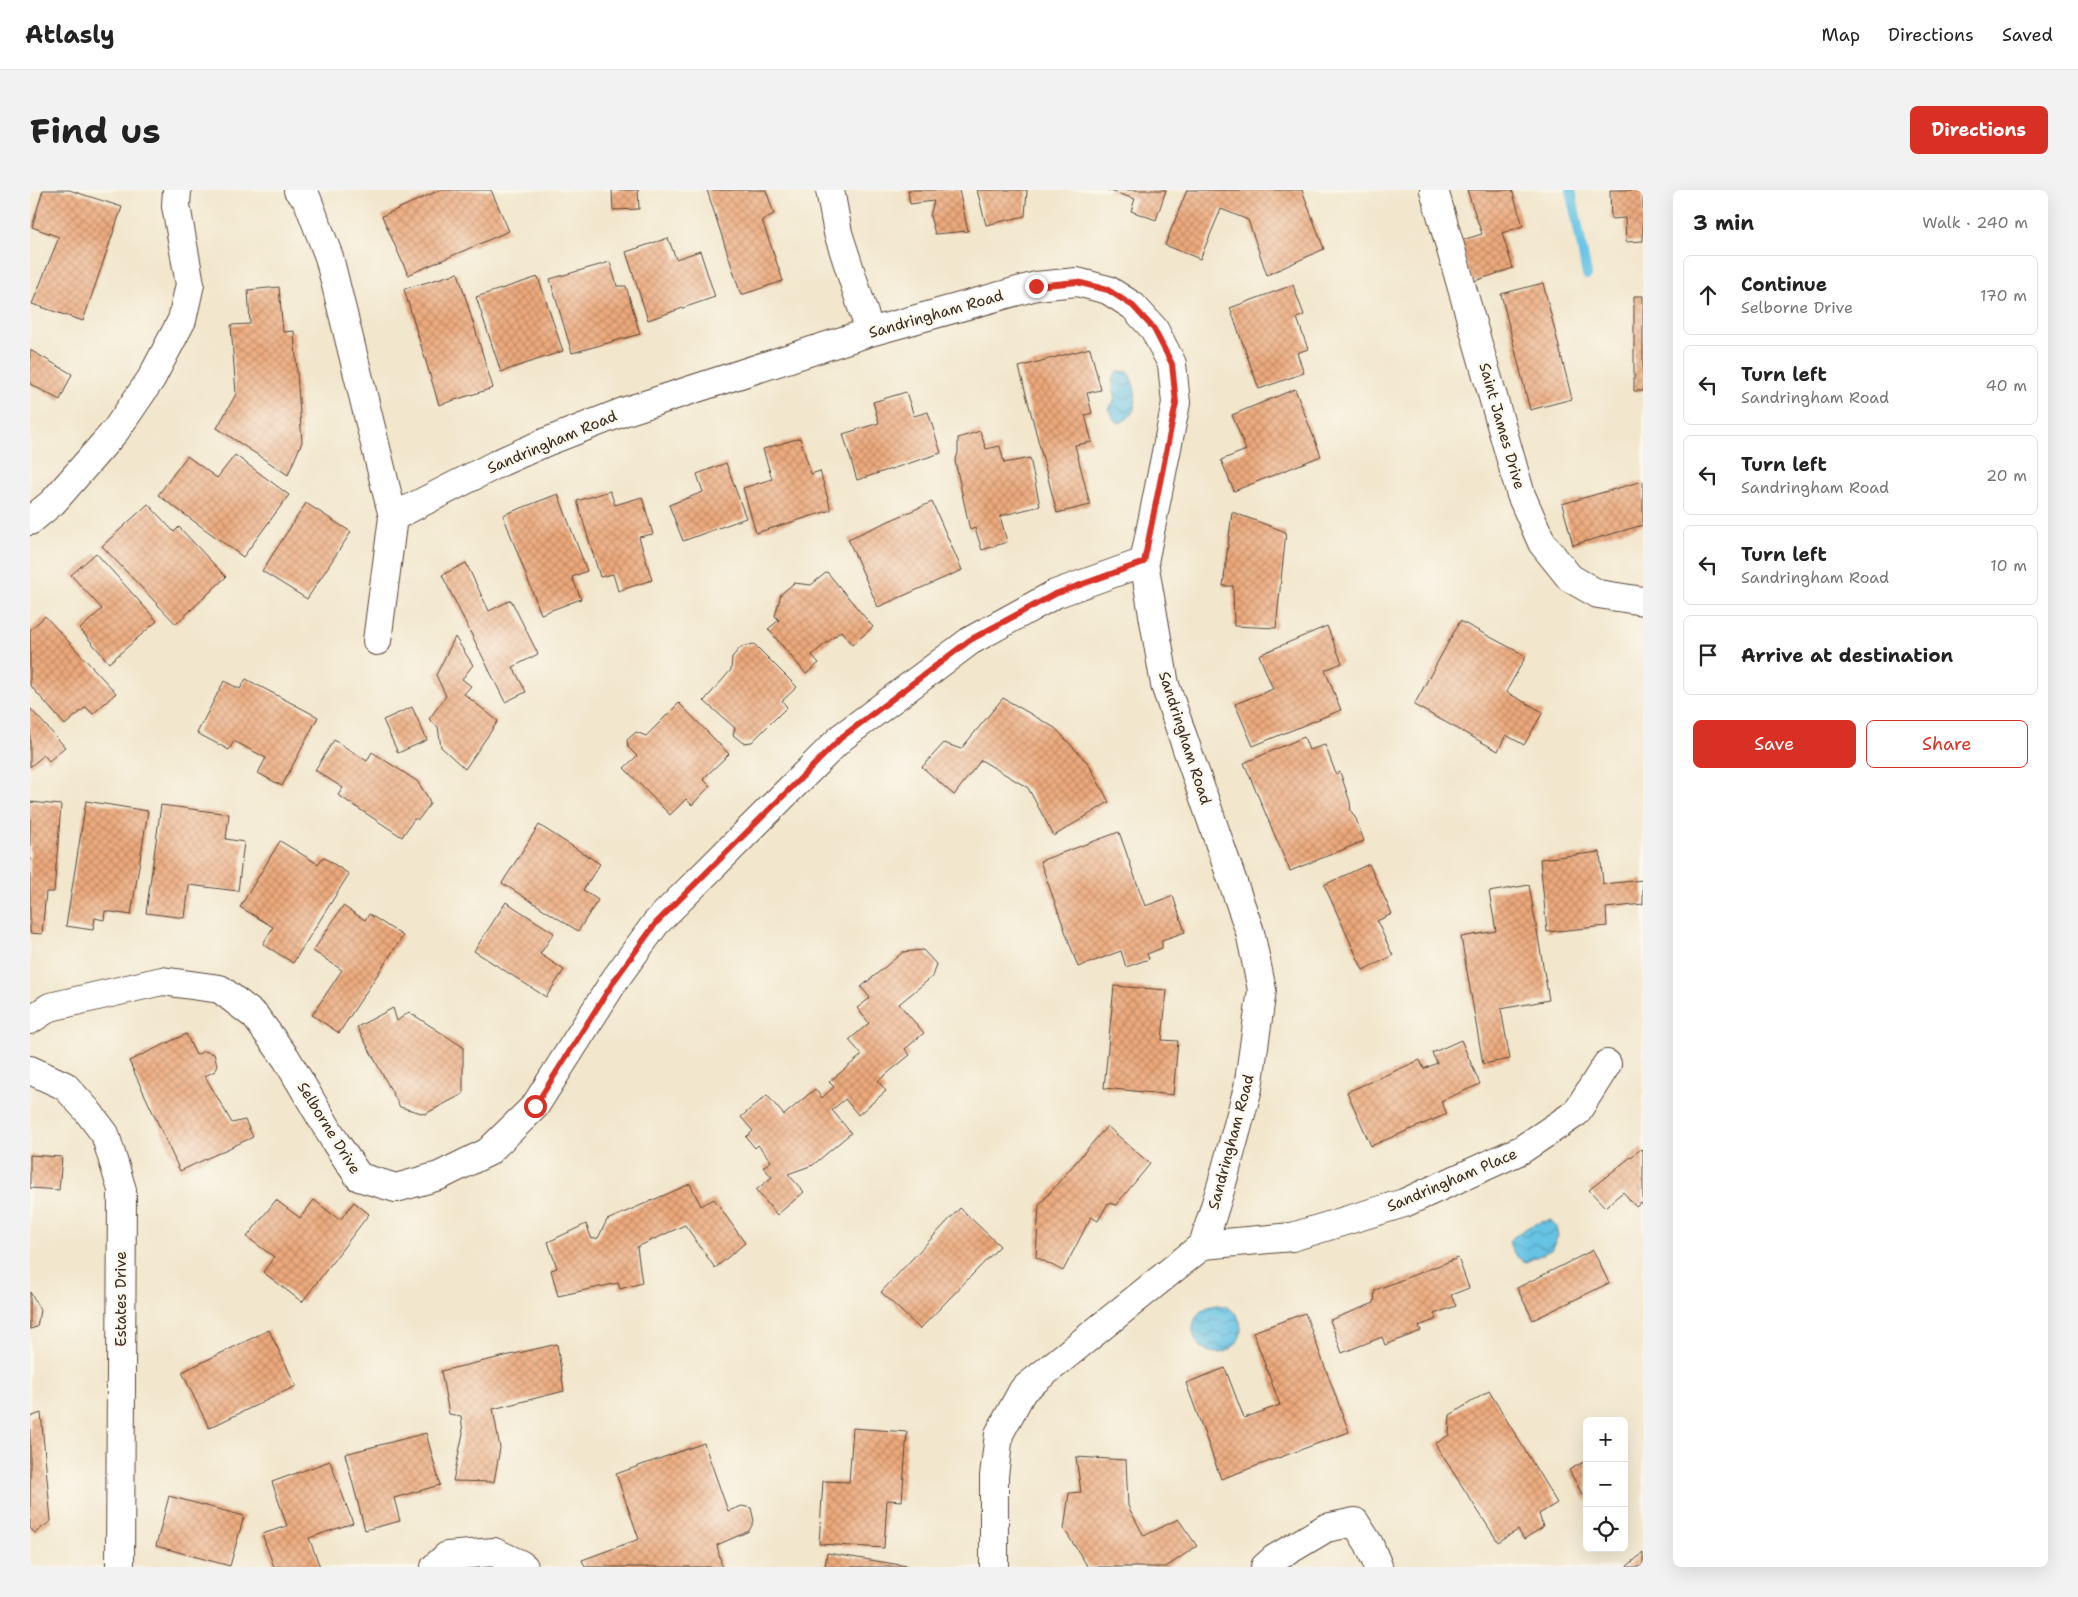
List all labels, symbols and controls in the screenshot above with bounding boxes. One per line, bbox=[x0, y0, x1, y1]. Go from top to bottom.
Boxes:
text: Atlasly bbox=[25, 19, 115, 51]
text: Map bbox=[1822, 23, 1860, 47]
text: Directions bbox=[1888, 23, 1974, 47]
text: Saved bbox=[2002, 23, 2053, 47]
button: Directions bbox=[1910, 106, 2048, 154]
text: Find us bbox=[30, 107, 161, 154]
text: 3 min bbox=[1693, 209, 1754, 237]
text: Walk · 240 m bbox=[1922, 212, 2028, 233]
text: Continue bbox=[1741, 272, 1827, 297]
route end bbox=[1025, 275, 1048, 298]
icon: ahead bbox=[1694, 281, 1722, 309]
street label: Sandringham Road bbox=[866, 285, 1006, 343]
text: 170 m bbox=[1980, 285, 2027, 306]
text: Selborne Drive bbox=[1741, 297, 1853, 318]
street label: Saint James Drive bbox=[1474, 360, 1530, 492]
text: Turn left bbox=[1741, 362, 1827, 387]
icon: left bbox=[1694, 371, 1722, 399]
text: 40 m bbox=[1985, 375, 2027, 396]
text: Sandringham Road bbox=[1741, 387, 1889, 408]
street label: Sandringham Road bbox=[484, 405, 620, 478]
text: Turn left bbox=[1741, 452, 1827, 477]
icon: left bbox=[1694, 461, 1722, 489]
text: 20 m bbox=[1986, 465, 2027, 486]
text: Sandringham Road bbox=[1741, 477, 1889, 498]
text: Turn left bbox=[1741, 542, 1827, 567]
icon: left bbox=[1694, 551, 1722, 579]
text: 10 m bbox=[1990, 555, 2027, 576]
text: Sandringham Road bbox=[1741, 567, 1889, 588]
icon: arrive bbox=[1694, 641, 1722, 669]
text: Arrive at destination bbox=[1741, 643, 1953, 668]
street label: Sandringham Road bbox=[1154, 669, 1216, 808]
button: Save bbox=[1693, 720, 1856, 768]
button: Share bbox=[1866, 720, 2028, 768]
street label: Sandringham Road bbox=[1203, 1072, 1259, 1212]
street label: Selborne Drive bbox=[293, 1078, 365, 1178]
route start bbox=[524, 1095, 547, 1118]
street label: Sandringham Place bbox=[1384, 1144, 1520, 1216]
street label: Estates Drive bbox=[111, 1251, 131, 1347]
map controls bbox=[1583, 1417, 1628, 1552]
button: + bbox=[1583, 1417, 1628, 1462]
button: − bbox=[1583, 1462, 1628, 1507]
button: locate bbox=[1583, 1507, 1628, 1552]

